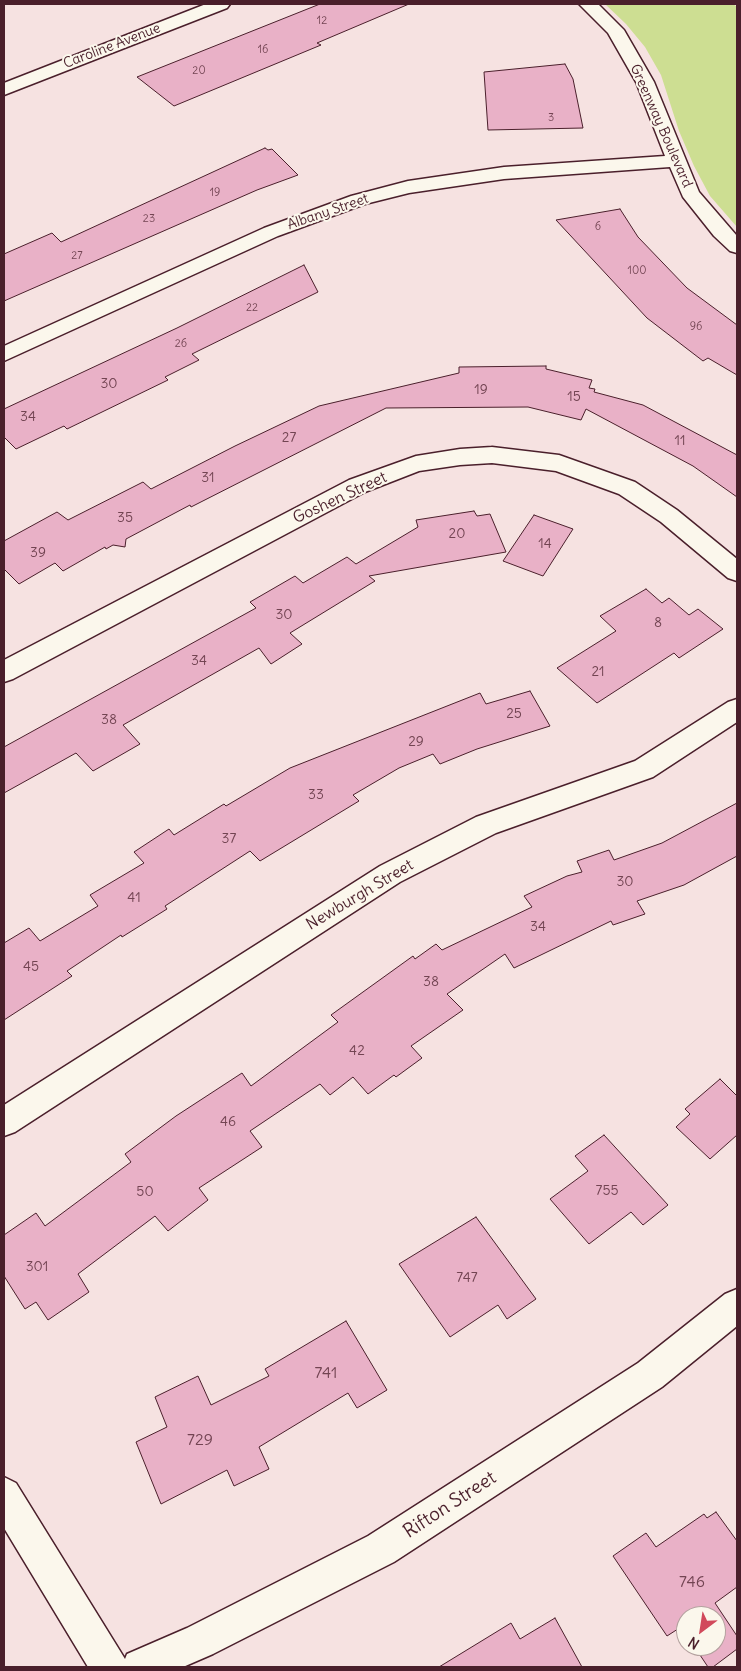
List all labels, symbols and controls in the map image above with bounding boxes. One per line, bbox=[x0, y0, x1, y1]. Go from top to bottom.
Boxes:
house number: 12 bbox=[317, 14, 327, 28]
street label: Caroline Avenue bbox=[61, 20, 163, 72]
house number: 16 bbox=[258, 43, 268, 57]
street label: Greenway Boulevard bbox=[626, 62, 696, 190]
house number: 20 bbox=[192, 64, 206, 78]
house number: 3 bbox=[548, 111, 554, 125]
house number: 19 bbox=[210, 186, 220, 200]
street label: Albany Street bbox=[285, 190, 371, 234]
house number: 23 bbox=[143, 212, 155, 226]
house number: 6 bbox=[595, 220, 601, 234]
house number: 27 bbox=[71, 249, 83, 263]
house number: 100 bbox=[628, 264, 646, 278]
house number: 22 bbox=[246, 301, 258, 315]
house number: 96 bbox=[690, 320, 702, 334]
house number: 26 bbox=[175, 337, 187, 351]
house number: 30 bbox=[100, 376, 118, 392]
house number: 19 bbox=[474, 382, 488, 398]
house number: 15 bbox=[567, 389, 581, 405]
house number: 34 bbox=[20, 409, 36, 425]
house number: 27 bbox=[282, 430, 296, 446]
house number: 11 bbox=[674, 433, 686, 449]
street label: Goshen Street bbox=[290, 468, 390, 528]
house number: 31 bbox=[201, 470, 215, 486]
house number: 35 bbox=[117, 510, 133, 526]
house number: 20 bbox=[449, 526, 465, 542]
house number: 14 bbox=[538, 536, 552, 552]
house number: 39 bbox=[30, 545, 46, 561]
house number: 30 bbox=[275, 607, 293, 623]
house number: 8 bbox=[654, 615, 662, 631]
house number: 34 bbox=[191, 653, 207, 669]
house number: 21 bbox=[591, 664, 605, 680]
house number: 25 bbox=[506, 706, 522, 722]
house number: 38 bbox=[101, 712, 117, 728]
house number: 29 bbox=[408, 734, 424, 750]
house number: 33 bbox=[308, 787, 324, 803]
house number: 37 bbox=[222, 831, 236, 847]
street label: Newburgh Street bbox=[303, 856, 417, 934]
house number: 30 bbox=[616, 874, 634, 890]
house number: 41 bbox=[127, 890, 141, 906]
house number: 34 bbox=[530, 919, 546, 935]
house number: 45 bbox=[23, 959, 39, 975]
house number: 38 bbox=[423, 974, 439, 990]
house number: 42 bbox=[349, 1043, 365, 1059]
house number: 46 bbox=[220, 1114, 236, 1130]
house number: 755 bbox=[596, 1183, 618, 1199]
house number: 50 bbox=[136, 1184, 154, 1200]
house number: 301 bbox=[26, 1259, 48, 1275]
house number: 747 bbox=[456, 1270, 478, 1286]
house number: 741 bbox=[315, 1363, 337, 1383]
house number: 729 bbox=[187, 1430, 213, 1450]
street label: Rifton Street bbox=[399, 1467, 501, 1543]
house number: 746 bbox=[679, 1572, 705, 1592]
north arrow bbox=[676, 1606, 726, 1656]
text: N bbox=[685, 1633, 703, 1653]

